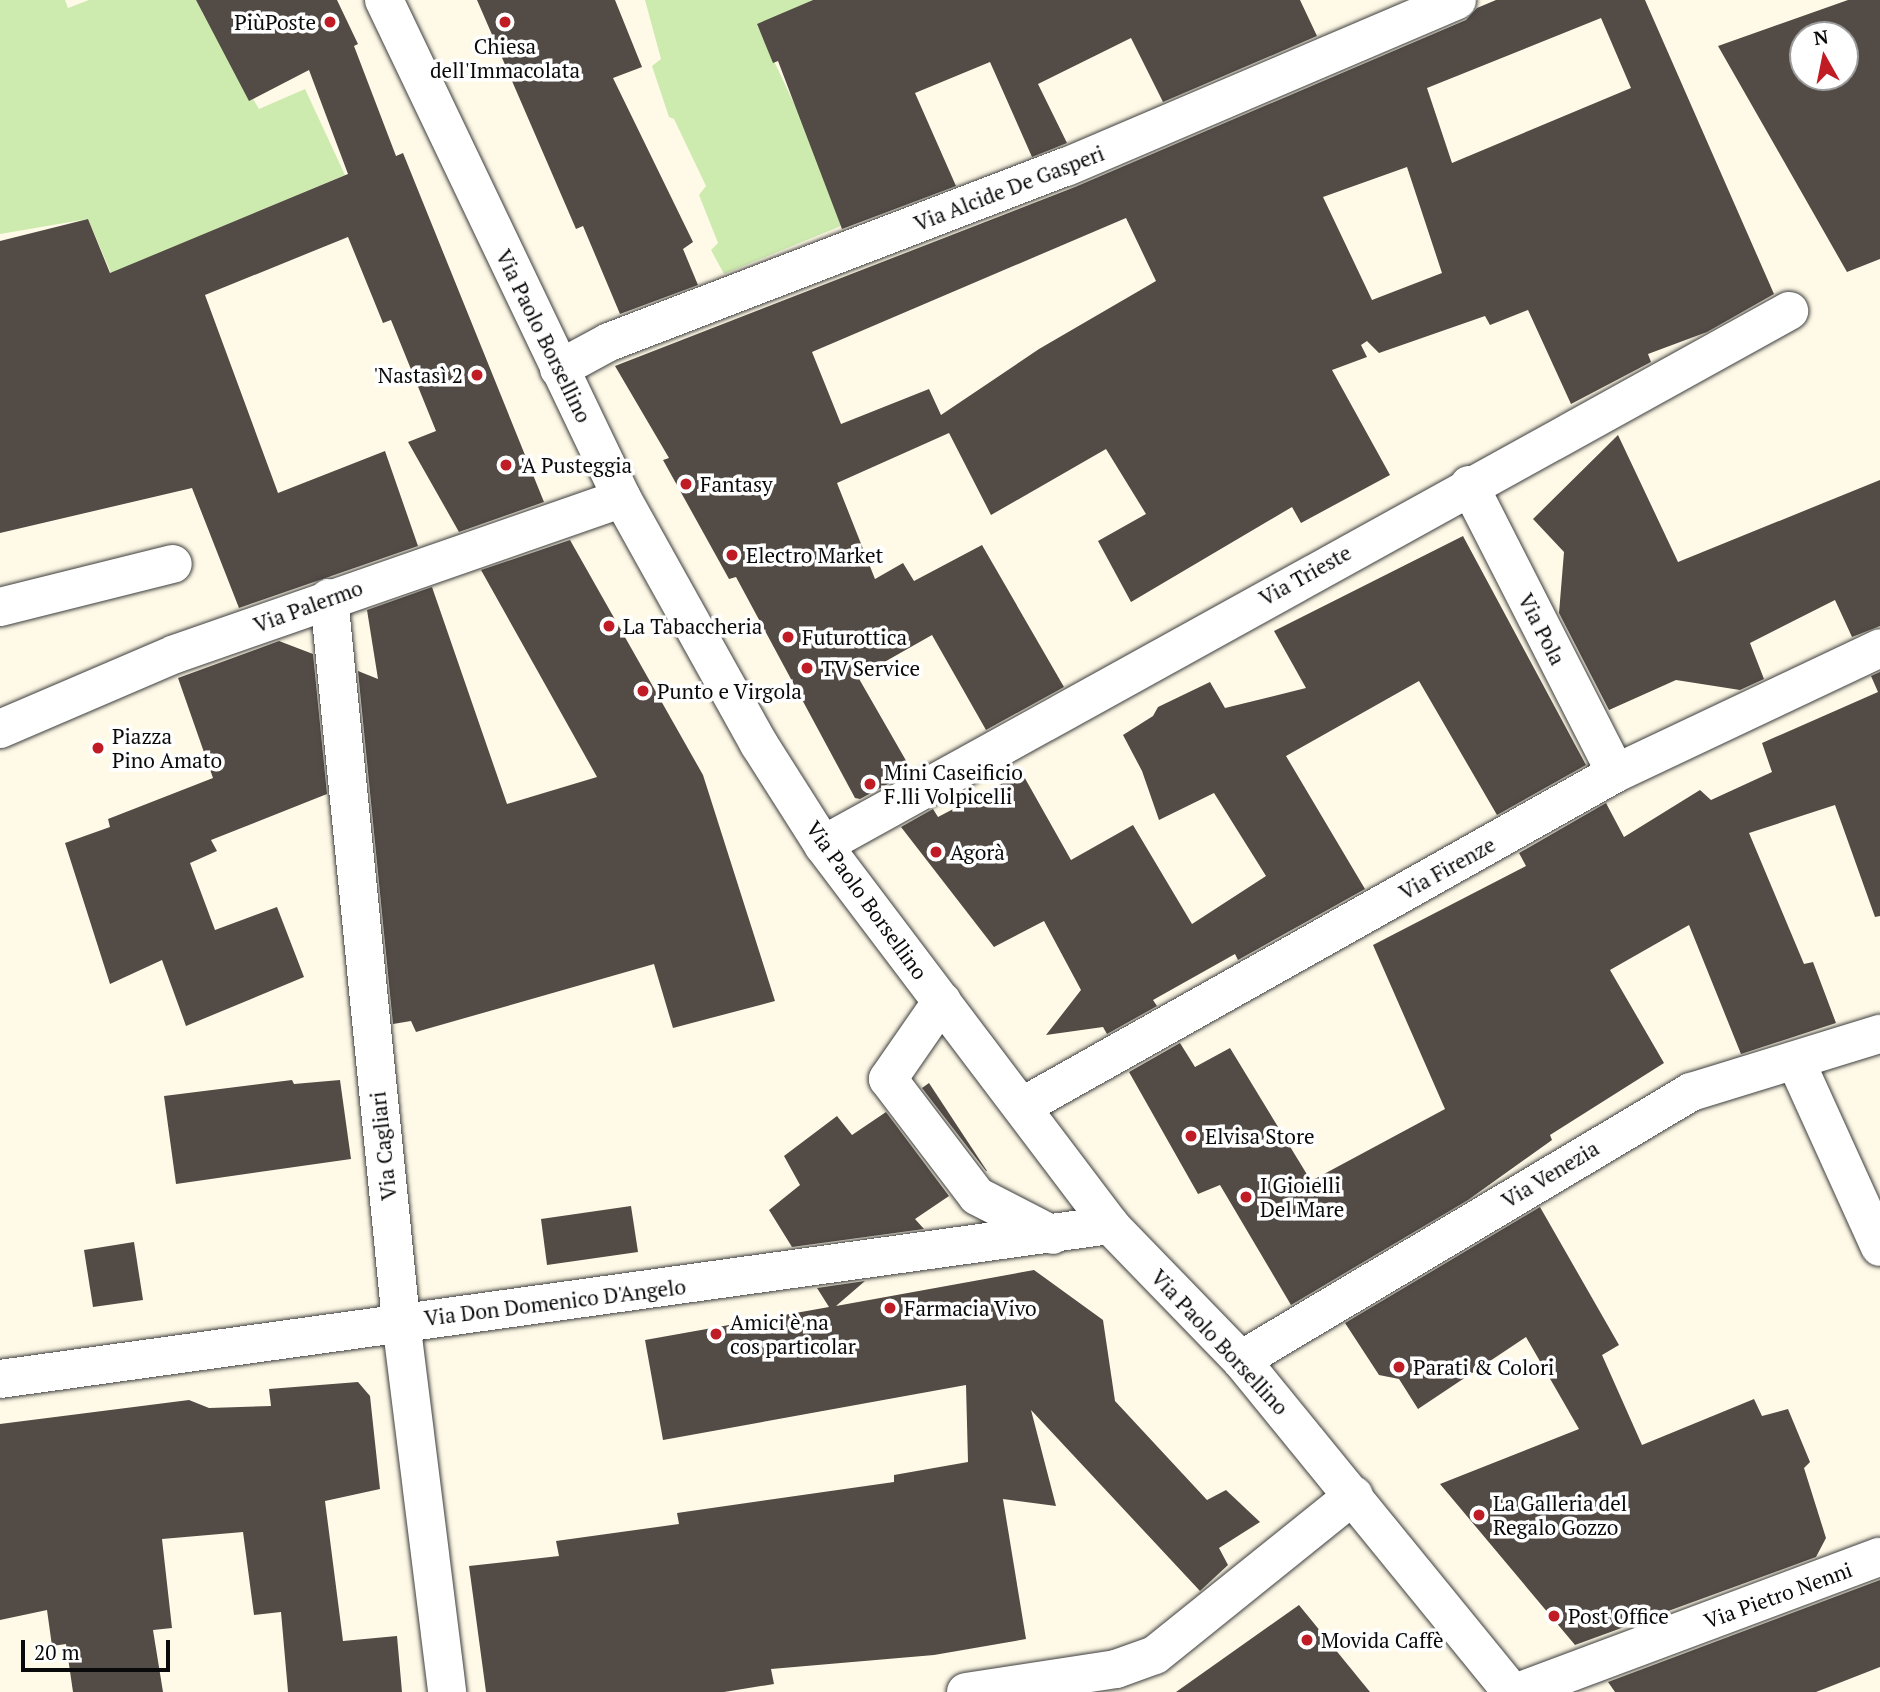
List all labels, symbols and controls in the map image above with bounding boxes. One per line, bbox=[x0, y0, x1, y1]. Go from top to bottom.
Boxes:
place label: PiùPoste bbox=[234, 9, 316, 35]
marker: PiùPoste bbox=[322, 14, 338, 30]
marker: Chiesa dell'Immacolata bbox=[497, 14, 513, 30]
north arrow bbox=[1789, 21, 1859, 91]
text: N bbox=[1812, 23, 1830, 50]
place label: Chiesa dell'Immacolata bbox=[430, 33, 580, 83]
street label: Via Alcide De Gasperi bbox=[910, 140, 1108, 236]
street label: Via Paolo Borsellino bbox=[491, 245, 597, 427]
place label: 'Nastasì 2 bbox=[373, 362, 463, 388]
marker: 'Nastasì 2 bbox=[469, 367, 485, 383]
place label: 'A Pusteggia bbox=[520, 452, 632, 478]
marker: 'A Pusteggia bbox=[498, 457, 514, 473]
place label: Fantasy bbox=[700, 471, 773, 497]
marker: Fantasy bbox=[678, 476, 694, 492]
street label: Via Trieste bbox=[1255, 539, 1355, 611]
place label: Electro Market bbox=[746, 542, 883, 568]
marker: Electro Market bbox=[724, 547, 740, 563]
street label: Via Palermo bbox=[250, 575, 366, 637]
street label: Via Pola bbox=[1513, 589, 1571, 669]
place label: La Tabaccheria bbox=[623, 613, 762, 639]
marker: La Tabaccheria bbox=[601, 618, 617, 634]
place label: Futurottica bbox=[802, 624, 907, 650]
marker: Futurottica bbox=[780, 629, 796, 645]
place label: TV Service bbox=[821, 655, 921, 681]
marker: TV Service bbox=[799, 660, 815, 676]
place label: Punto e Virgola bbox=[657, 678, 803, 704]
marker: Punto e Virgola bbox=[635, 683, 651, 699]
place label: Piazza Pino Amato bbox=[112, 723, 223, 773]
marker: Piazza Pino Amato bbox=[90, 740, 106, 756]
place label: Mini Caseificio F.lli Volpicelli bbox=[884, 759, 1023, 809]
marker: Mini Caseificio F.lli Volpicelli bbox=[862, 776, 878, 792]
street label: Via Paolo Borsellino bbox=[801, 816, 933, 984]
street label: Via Firenze bbox=[1395, 831, 1499, 905]
place label: Agorà bbox=[950, 839, 1005, 865]
marker: Agorà bbox=[928, 844, 944, 860]
street label: Via Cagliari bbox=[365, 1090, 401, 1202]
place label: Elvisa Store bbox=[1205, 1123, 1315, 1149]
marker: Elvisa Store bbox=[1183, 1128, 1199, 1144]
street label: Via Venezia bbox=[1497, 1135, 1603, 1213]
place label: I Gioielli Del Mare bbox=[1260, 1172, 1344, 1222]
marker: I Gioielli Del Mare bbox=[1238, 1189, 1254, 1205]
street label: Via Paolo Borsellino bbox=[1146, 1264, 1294, 1420]
street label: Via Don Domenico D'Angelo bbox=[423, 1273, 687, 1331]
place label: Farmacia Vivo bbox=[904, 1295, 1037, 1321]
marker: Farmacia Vivo bbox=[882, 1300, 898, 1316]
place label: Amici è na cos particolar bbox=[730, 1309, 856, 1359]
marker: Amici è na cos particolar bbox=[708, 1326, 724, 1342]
place label: Parati & Colori bbox=[1413, 1354, 1554, 1380]
marker: Parati & Colori bbox=[1391, 1359, 1407, 1375]
place label: La Galleria del Regalo Gozzo bbox=[1493, 1490, 1627, 1540]
marker: La Galleria del Regalo Gozzo bbox=[1471, 1507, 1487, 1523]
street label: Via Pietro Nenni bbox=[1701, 1557, 1855, 1633]
place label: Post Office bbox=[1568, 1603, 1669, 1629]
marker: Post Office bbox=[1546, 1608, 1562, 1624]
scale bar bbox=[24, 1626, 173, 1670]
place label: Movida Caffè bbox=[1321, 1627, 1443, 1653]
marker: Movida Caffè bbox=[1299, 1632, 1315, 1648]
text: 20 m bbox=[34, 1638, 80, 1666]

